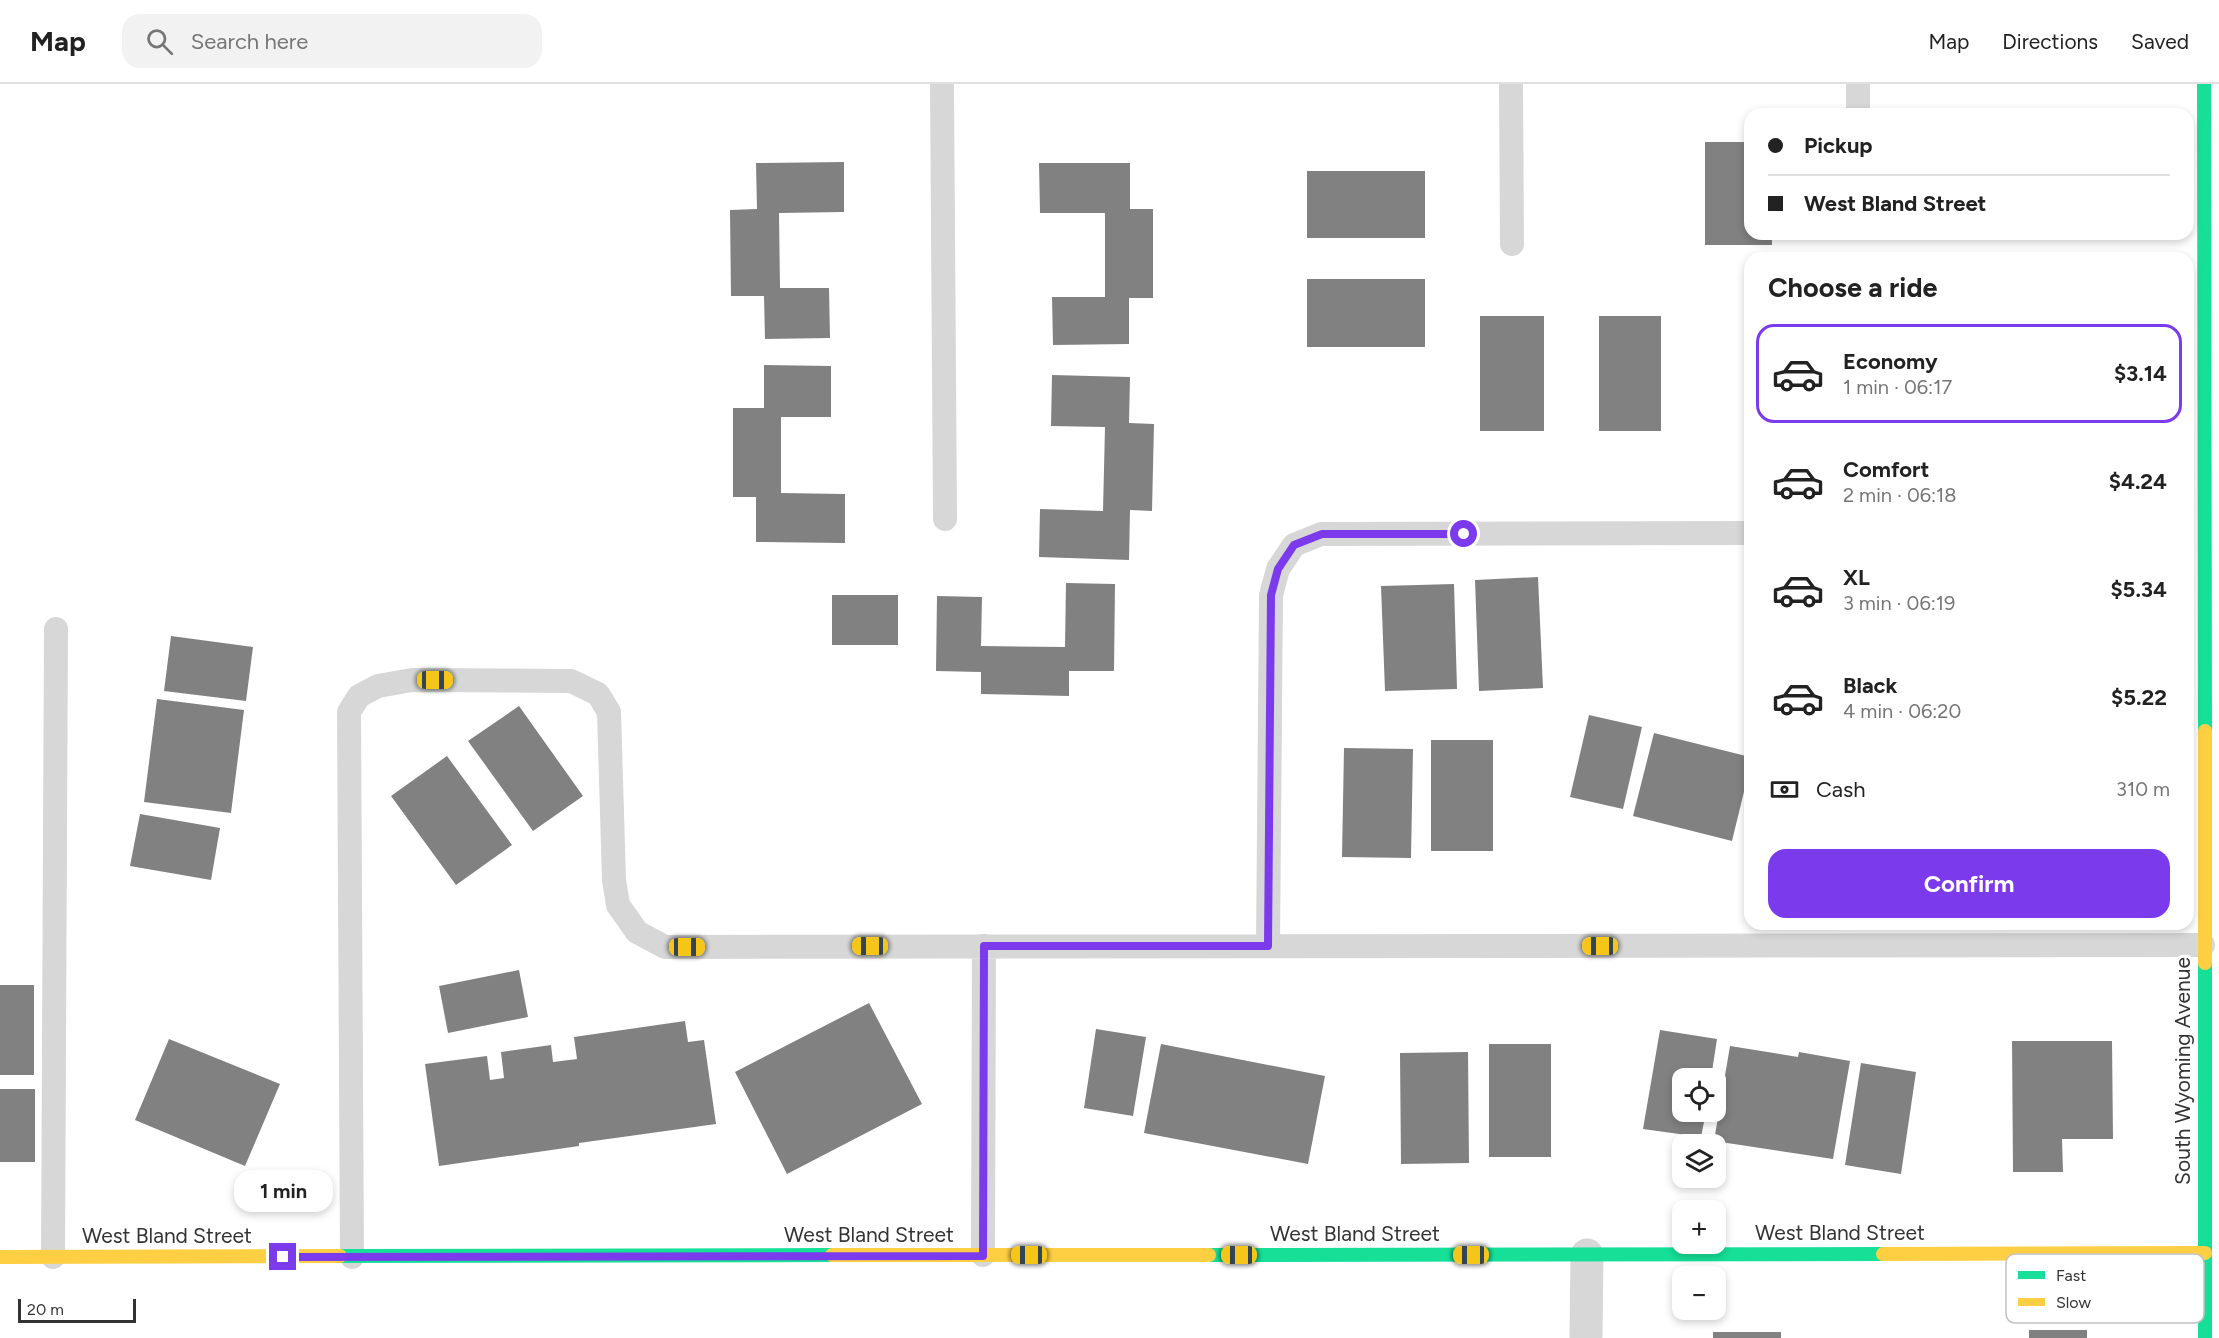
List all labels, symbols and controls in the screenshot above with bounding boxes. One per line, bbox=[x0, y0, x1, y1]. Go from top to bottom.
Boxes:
search box bbox=[122, 14, 542, 68]
text: Map bbox=[30, 24, 86, 58]
icon: search bbox=[143, 25, 176, 58]
text: Search here bbox=[191, 28, 308, 55]
text: Map bbox=[1928, 29, 1969, 54]
text: Directions bbox=[2002, 29, 2098, 54]
text: Saved bbox=[2131, 29, 2189, 54]
text: Pickup bbox=[1804, 132, 1873, 159]
text: West Bland Street bbox=[1804, 190, 1986, 217]
text: Choose a ride bbox=[1768, 271, 1937, 304]
icon: car bbox=[1771, 347, 1825, 401]
text: Economy bbox=[1843, 348, 1938, 375]
text: $3.14 bbox=[2114, 360, 2167, 387]
text: 1 min · 06:17 bbox=[1843, 375, 1952, 399]
icon: car bbox=[1771, 455, 1825, 509]
text: Comfort bbox=[1843, 456, 1929, 483]
text: $4.24 bbox=[2109, 468, 2167, 495]
text: 2 min · 06:18 bbox=[1843, 483, 1957, 507]
route start bbox=[1450, 520, 1477, 547]
icon: car bbox=[1771, 563, 1825, 617]
text: XL bbox=[1843, 564, 1870, 591]
text: $5.34 bbox=[2110, 576, 2167, 603]
text: 3 min · 06:19 bbox=[1843, 591, 1955, 615]
car bbox=[417, 671, 453, 689]
icon: car bbox=[1771, 671, 1825, 725]
text: Black bbox=[1843, 672, 1897, 699]
text: $5.22 bbox=[2111, 684, 2167, 711]
text: 4 min · 06:20 bbox=[1843, 699, 1961, 723]
icon: cash bbox=[1768, 773, 1801, 806]
text: Cash bbox=[1816, 776, 1866, 803]
text: 310 m bbox=[2116, 777, 2170, 801]
button: Confirm bbox=[1768, 849, 2170, 918]
car bbox=[852, 937, 888, 955]
car bbox=[1582, 937, 1618, 955]
car bbox=[669, 938, 705, 956]
street label: South Wyoming Avenue bbox=[2170, 957, 2195, 1185]
map controls bbox=[1672, 1068, 1726, 1320]
button: locate bbox=[1672, 1068, 1726, 1122]
button: layers bbox=[1672, 1134, 1726, 1188]
callout: 1 min bbox=[234, 1170, 332, 1212]
text: 1 min bbox=[260, 1179, 307, 1203]
button: + bbox=[1672, 1200, 1726, 1254]
street label: West Bland Street bbox=[1755, 1220, 1925, 1245]
street label: West Bland Street bbox=[1270, 1221, 1440, 1246]
street label: West Bland Street bbox=[784, 1222, 954, 1247]
street label: West Bland Street bbox=[82, 1223, 252, 1248]
route end bbox=[269, 1243, 296, 1270]
car bbox=[1011, 1246, 1047, 1264]
car bbox=[1221, 1246, 1257, 1264]
car bbox=[1453, 1246, 1489, 1264]
legend bbox=[2006, 1254, 2204, 1323]
button: − bbox=[1672, 1266, 1726, 1320]
text: Fast bbox=[2056, 1266, 2086, 1285]
text: Slow bbox=[2056, 1293, 2091, 1312]
scale bar bbox=[18, 1296, 136, 1324]
text: 20 m bbox=[27, 1300, 64, 1319]

